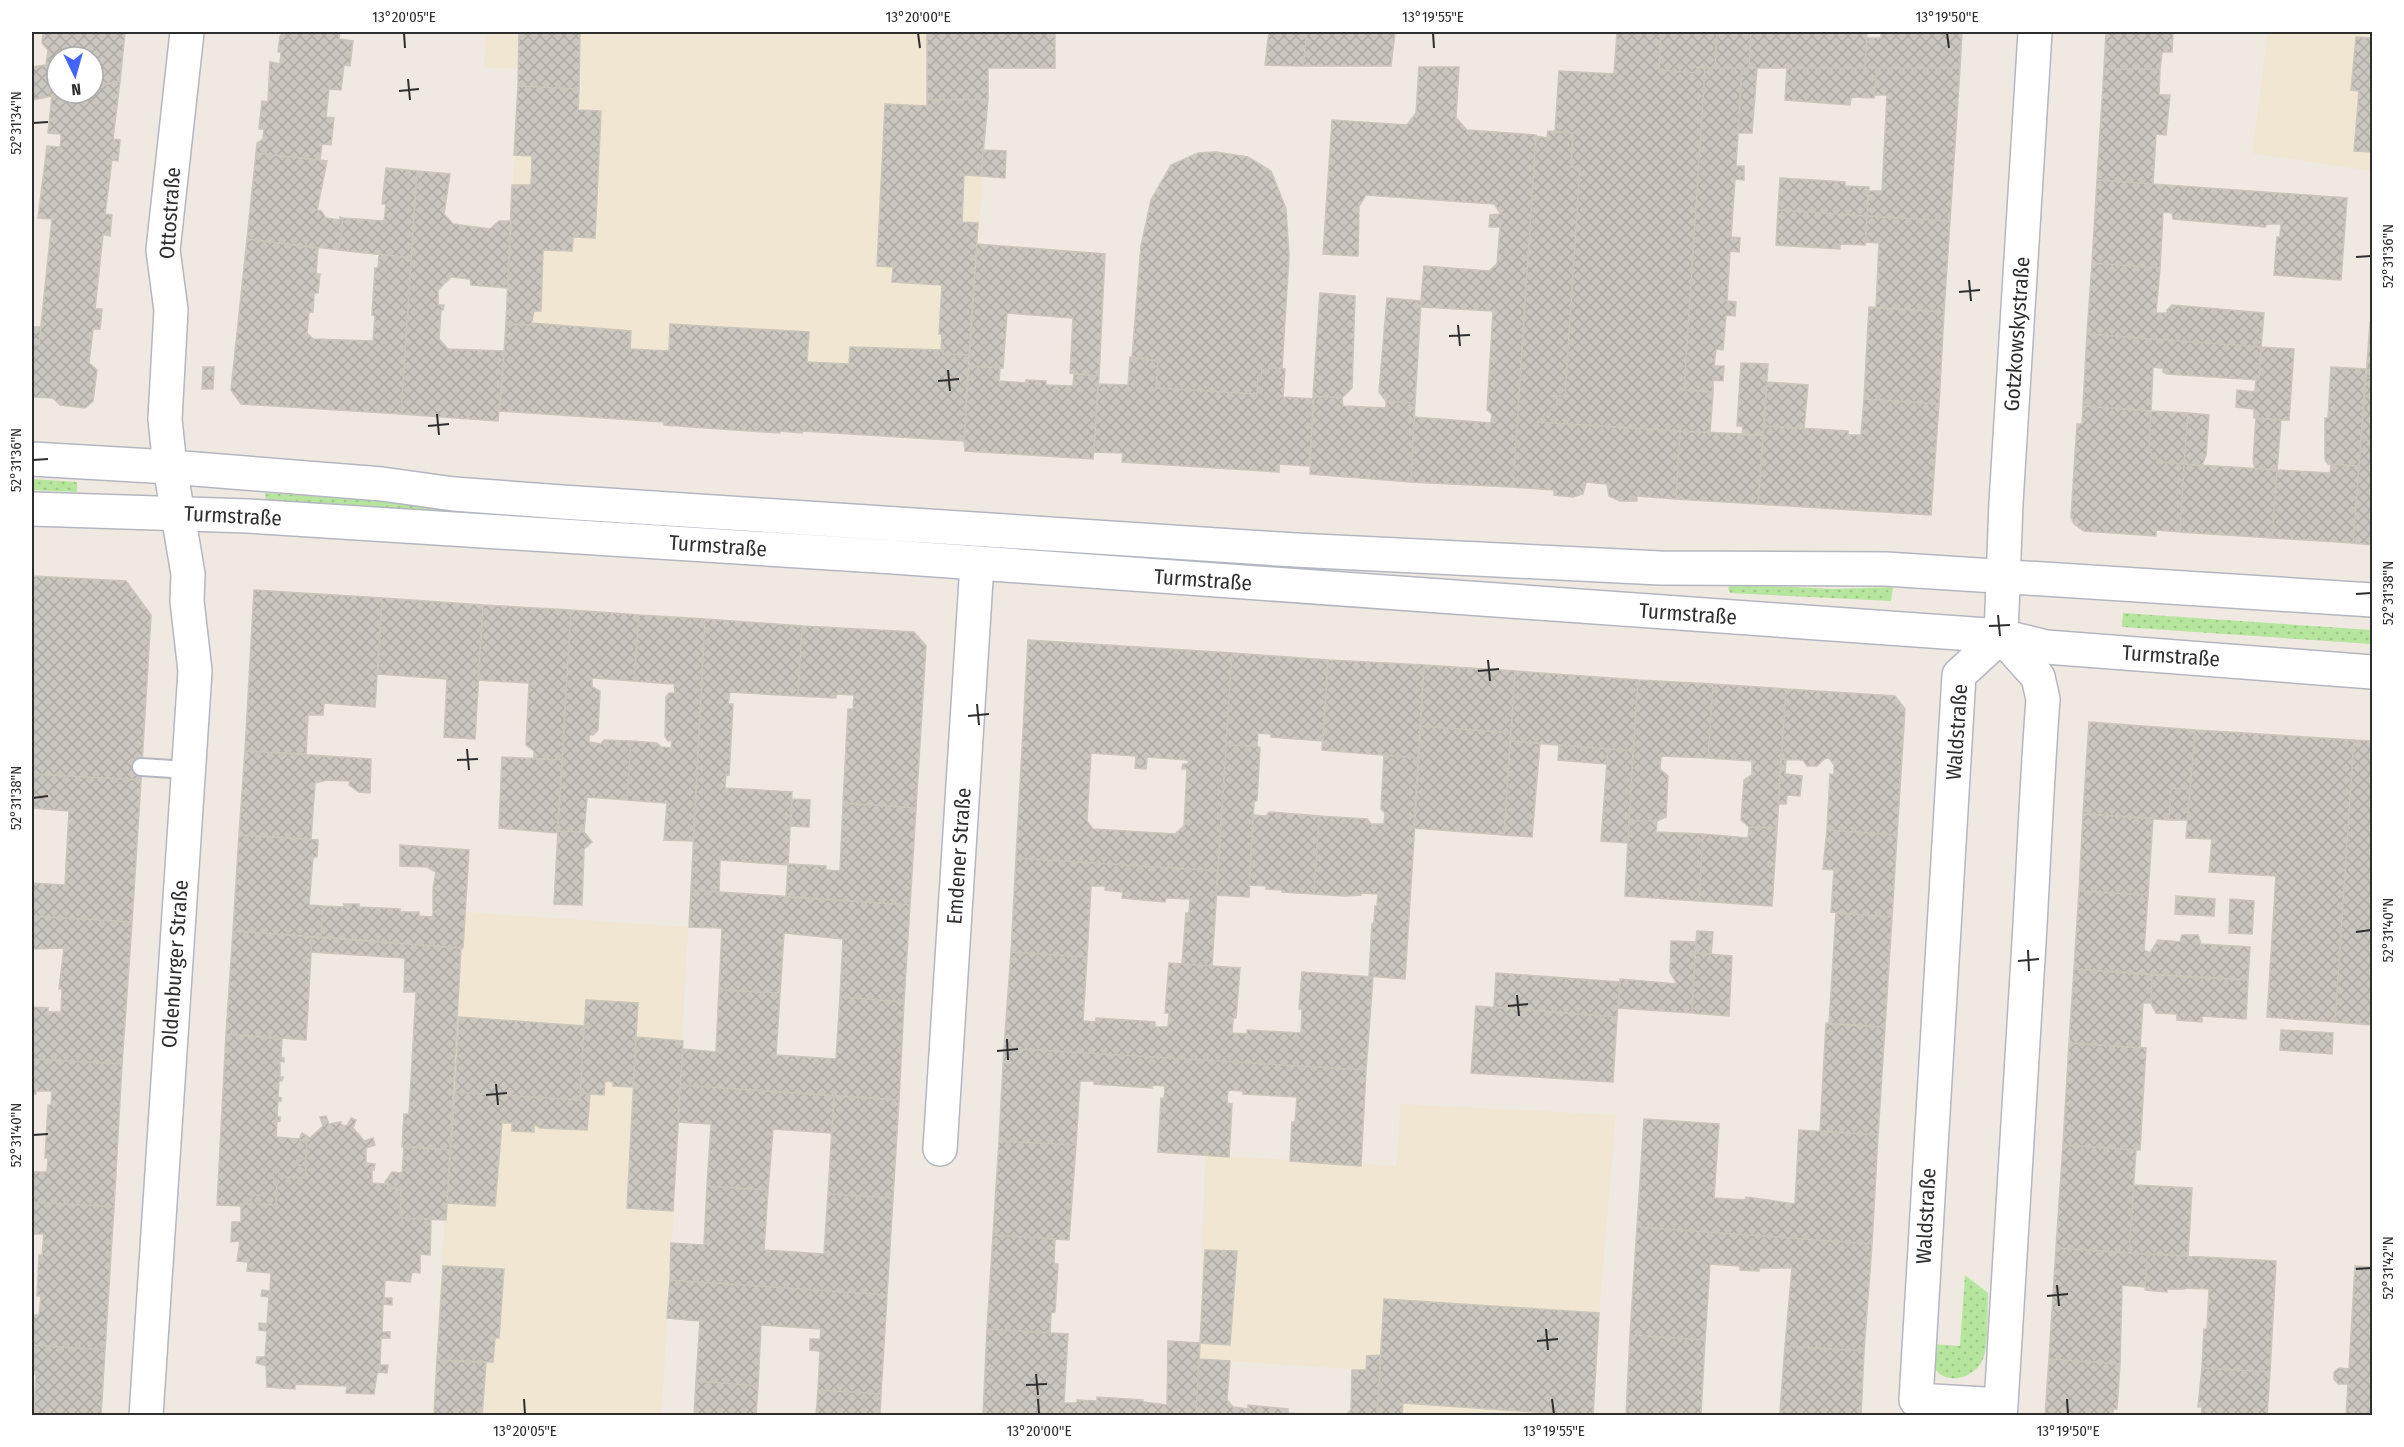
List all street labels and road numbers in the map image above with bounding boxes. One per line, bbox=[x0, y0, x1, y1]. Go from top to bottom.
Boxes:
street label: Ottostraße bbox=[154, 166, 186, 260]
street label: Gotzkowskystraße bbox=[1999, 256, 2035, 412]
street label: Turmstraße bbox=[184, 500, 282, 532]
street label: Turmstraße bbox=[668, 530, 768, 562]
street label: Turmstraße bbox=[1153, 564, 1253, 596]
street label: Turmstraße bbox=[1638, 598, 1738, 630]
street label: Turmstraße bbox=[2121, 640, 2221, 672]
street label: Waldstraße bbox=[1941, 683, 1973, 781]
street label: Emdener Straße bbox=[941, 787, 977, 925]
street label: Oldenburger Straße bbox=[156, 879, 194, 1049]
street label: Waldstraße bbox=[1910, 1167, 1942, 1265]

